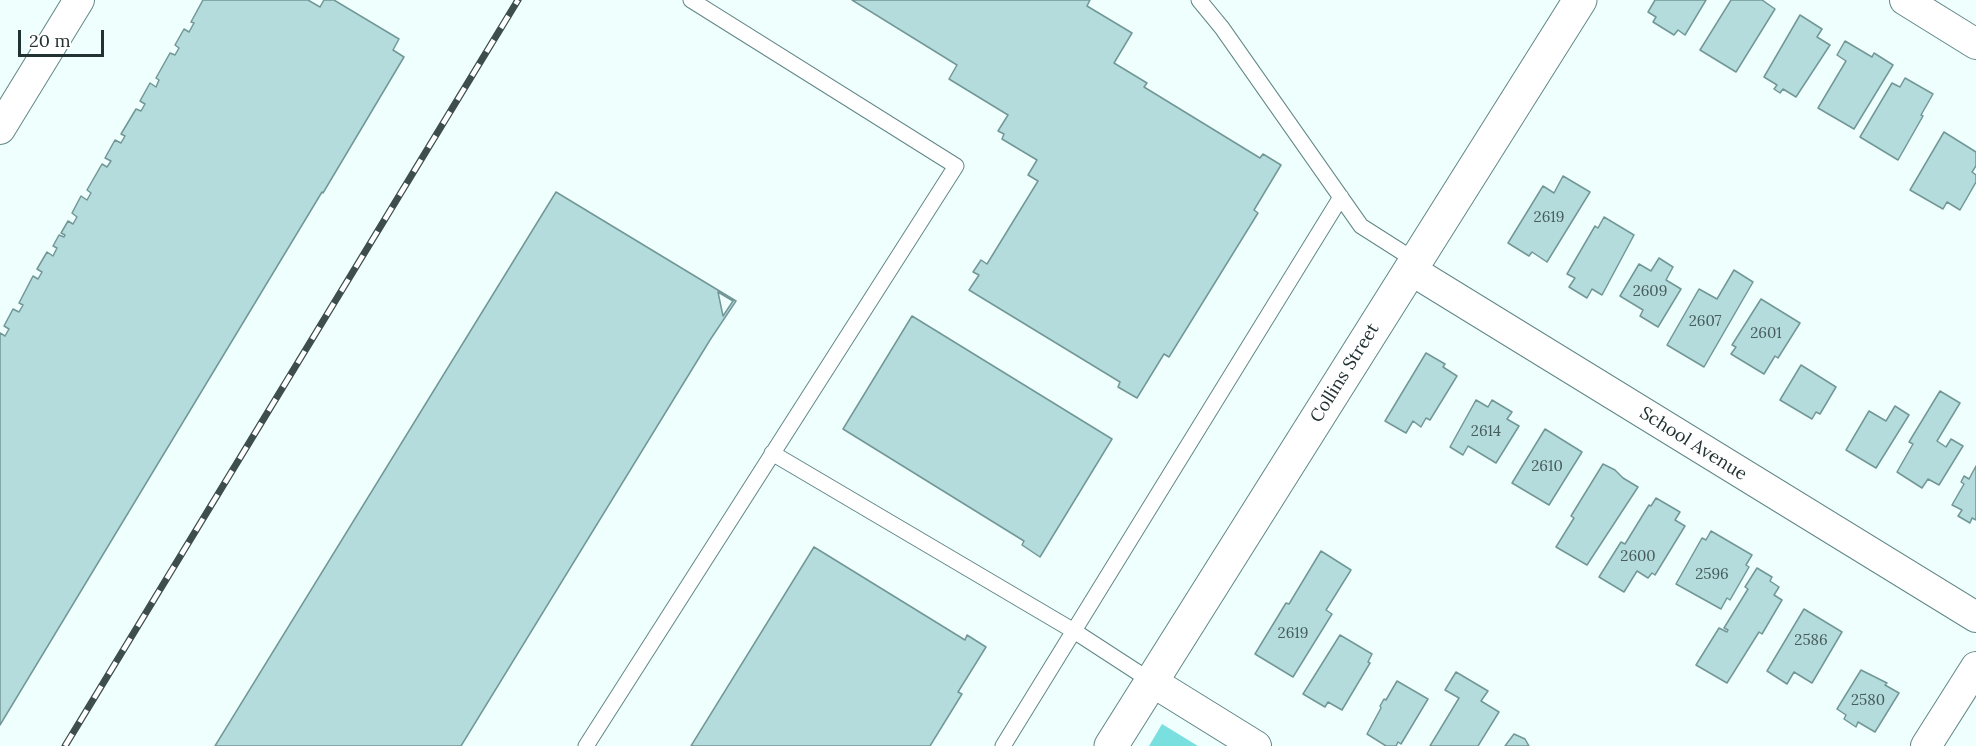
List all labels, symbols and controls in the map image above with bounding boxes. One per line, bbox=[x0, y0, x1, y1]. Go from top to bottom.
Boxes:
scale bar bbox=[21, 18, 106, 56]
text: 20 m bbox=[29, 29, 71, 52]
house number: 2619 bbox=[1534, 209, 1564, 227]
house number: 2609 bbox=[1633, 283, 1667, 301]
house number: 2607 bbox=[1689, 313, 1721, 331]
street label: Collins Street bbox=[1306, 319, 1384, 427]
house number: 2601 bbox=[1750, 325, 1782, 343]
street label: School Avenue bbox=[1635, 402, 1751, 486]
house number: 2614 bbox=[1471, 423, 1501, 441]
house number: 2610 bbox=[1531, 458, 1563, 476]
house number: 2600 bbox=[1620, 548, 1656, 566]
house number: 2596 bbox=[1695, 566, 1729, 584]
house number: 2619 bbox=[1278, 625, 1308, 643]
house number: 2586 bbox=[1794, 632, 1828, 650]
house number: 2580 bbox=[1851, 692, 1885, 710]

